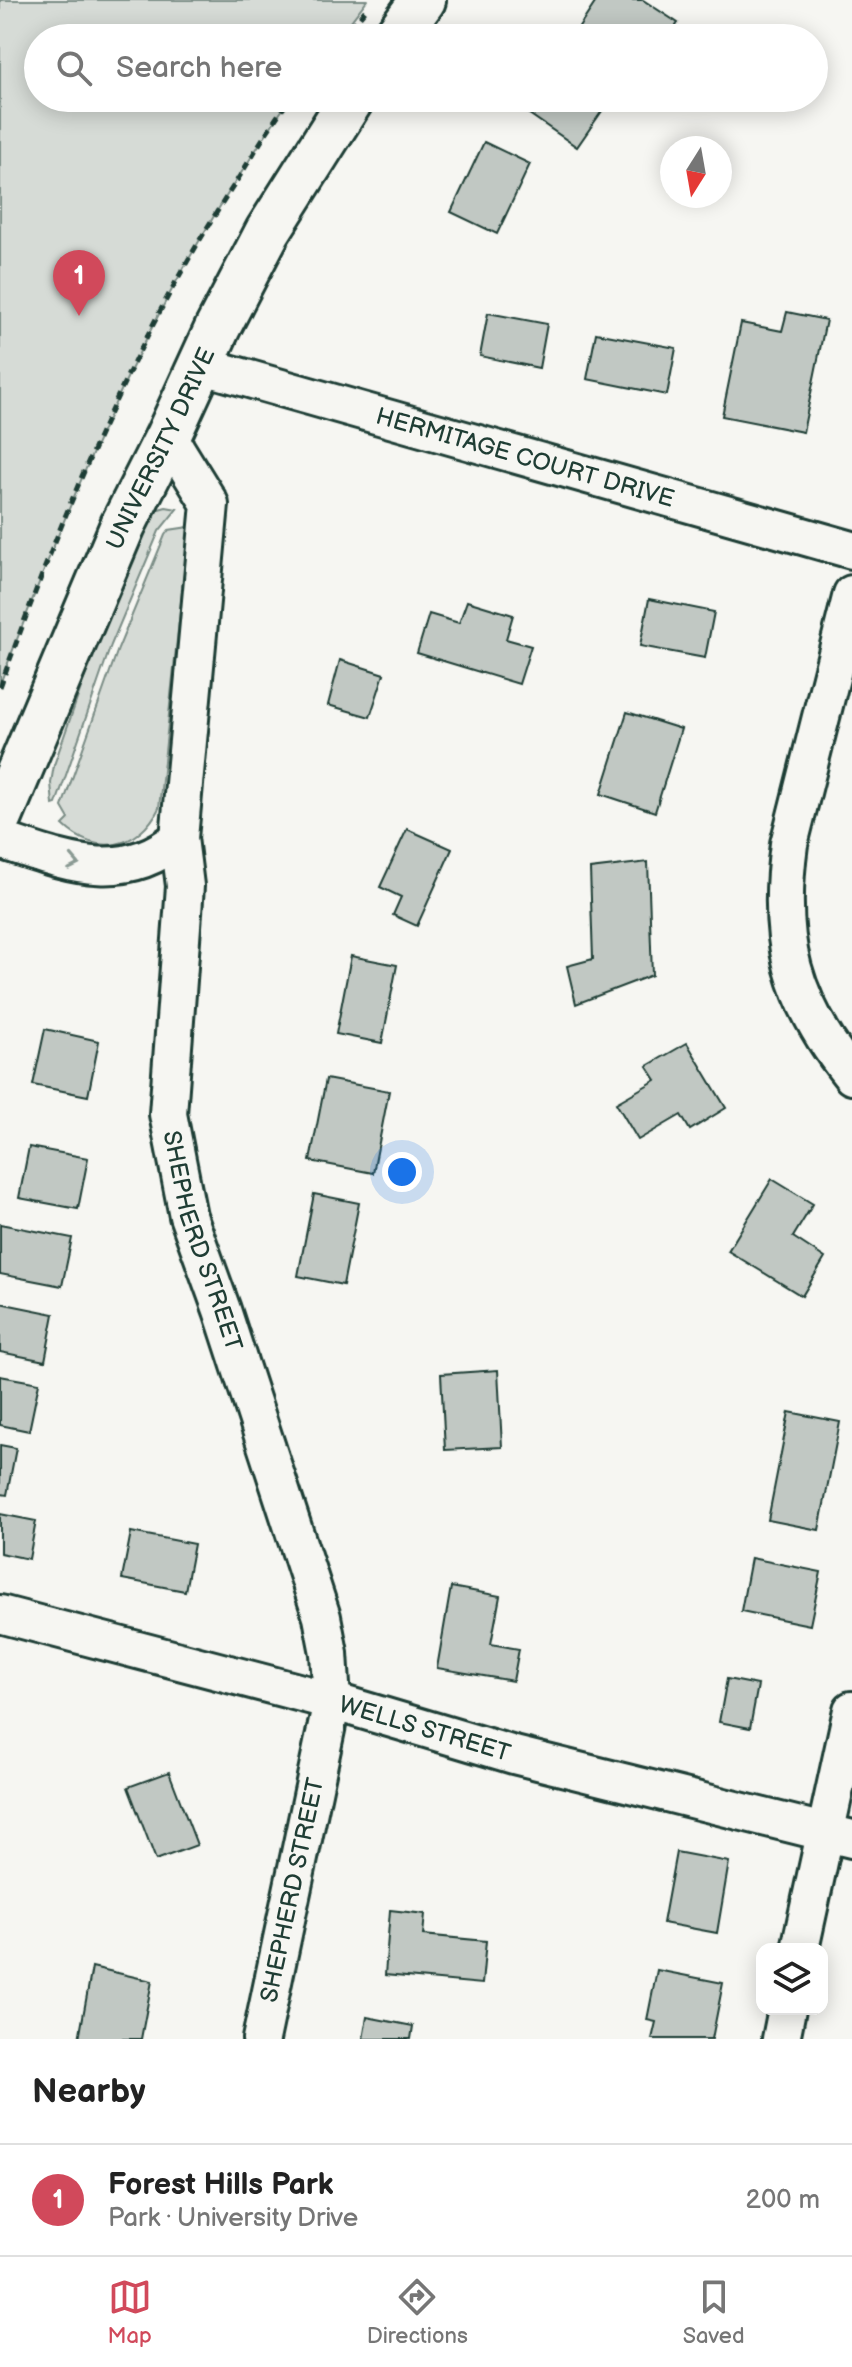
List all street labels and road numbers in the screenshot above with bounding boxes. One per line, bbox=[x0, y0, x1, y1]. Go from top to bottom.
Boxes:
street label: UNIVERSITY DRIVE bbox=[100, 343, 222, 554]
street label: HERMITAGE COURT DRIVE bbox=[373, 402, 677, 514]
street label: SHEPHERD STREET bbox=[157, 1128, 249, 1355]
street label: WELLS STREET bbox=[335, 1690, 514, 1768]
street label: SHEPHERD STREET bbox=[255, 1775, 331, 2005]

